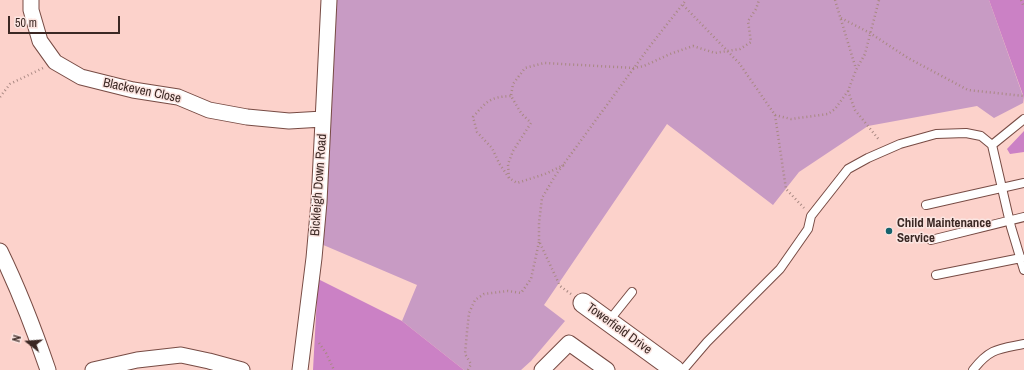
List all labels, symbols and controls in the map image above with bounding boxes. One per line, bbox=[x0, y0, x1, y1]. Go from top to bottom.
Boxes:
scale bar bbox=[10, 8, 122, 34]
text: 50 m bbox=[15, 15, 37, 31]
street label: Blackeven Close bbox=[102, 75, 182, 107]
street label: Bickleigh Down Road bbox=[308, 133, 330, 237]
place label: Child Maintenance Service bbox=[897, 216, 991, 247]
marker: Child Maintenance Service bbox=[884, 226, 894, 236]
street label: Towerfield Drive bbox=[583, 300, 655, 358]
north arrow bbox=[8, 322, 48, 362]
text: N bbox=[9, 333, 24, 344]

